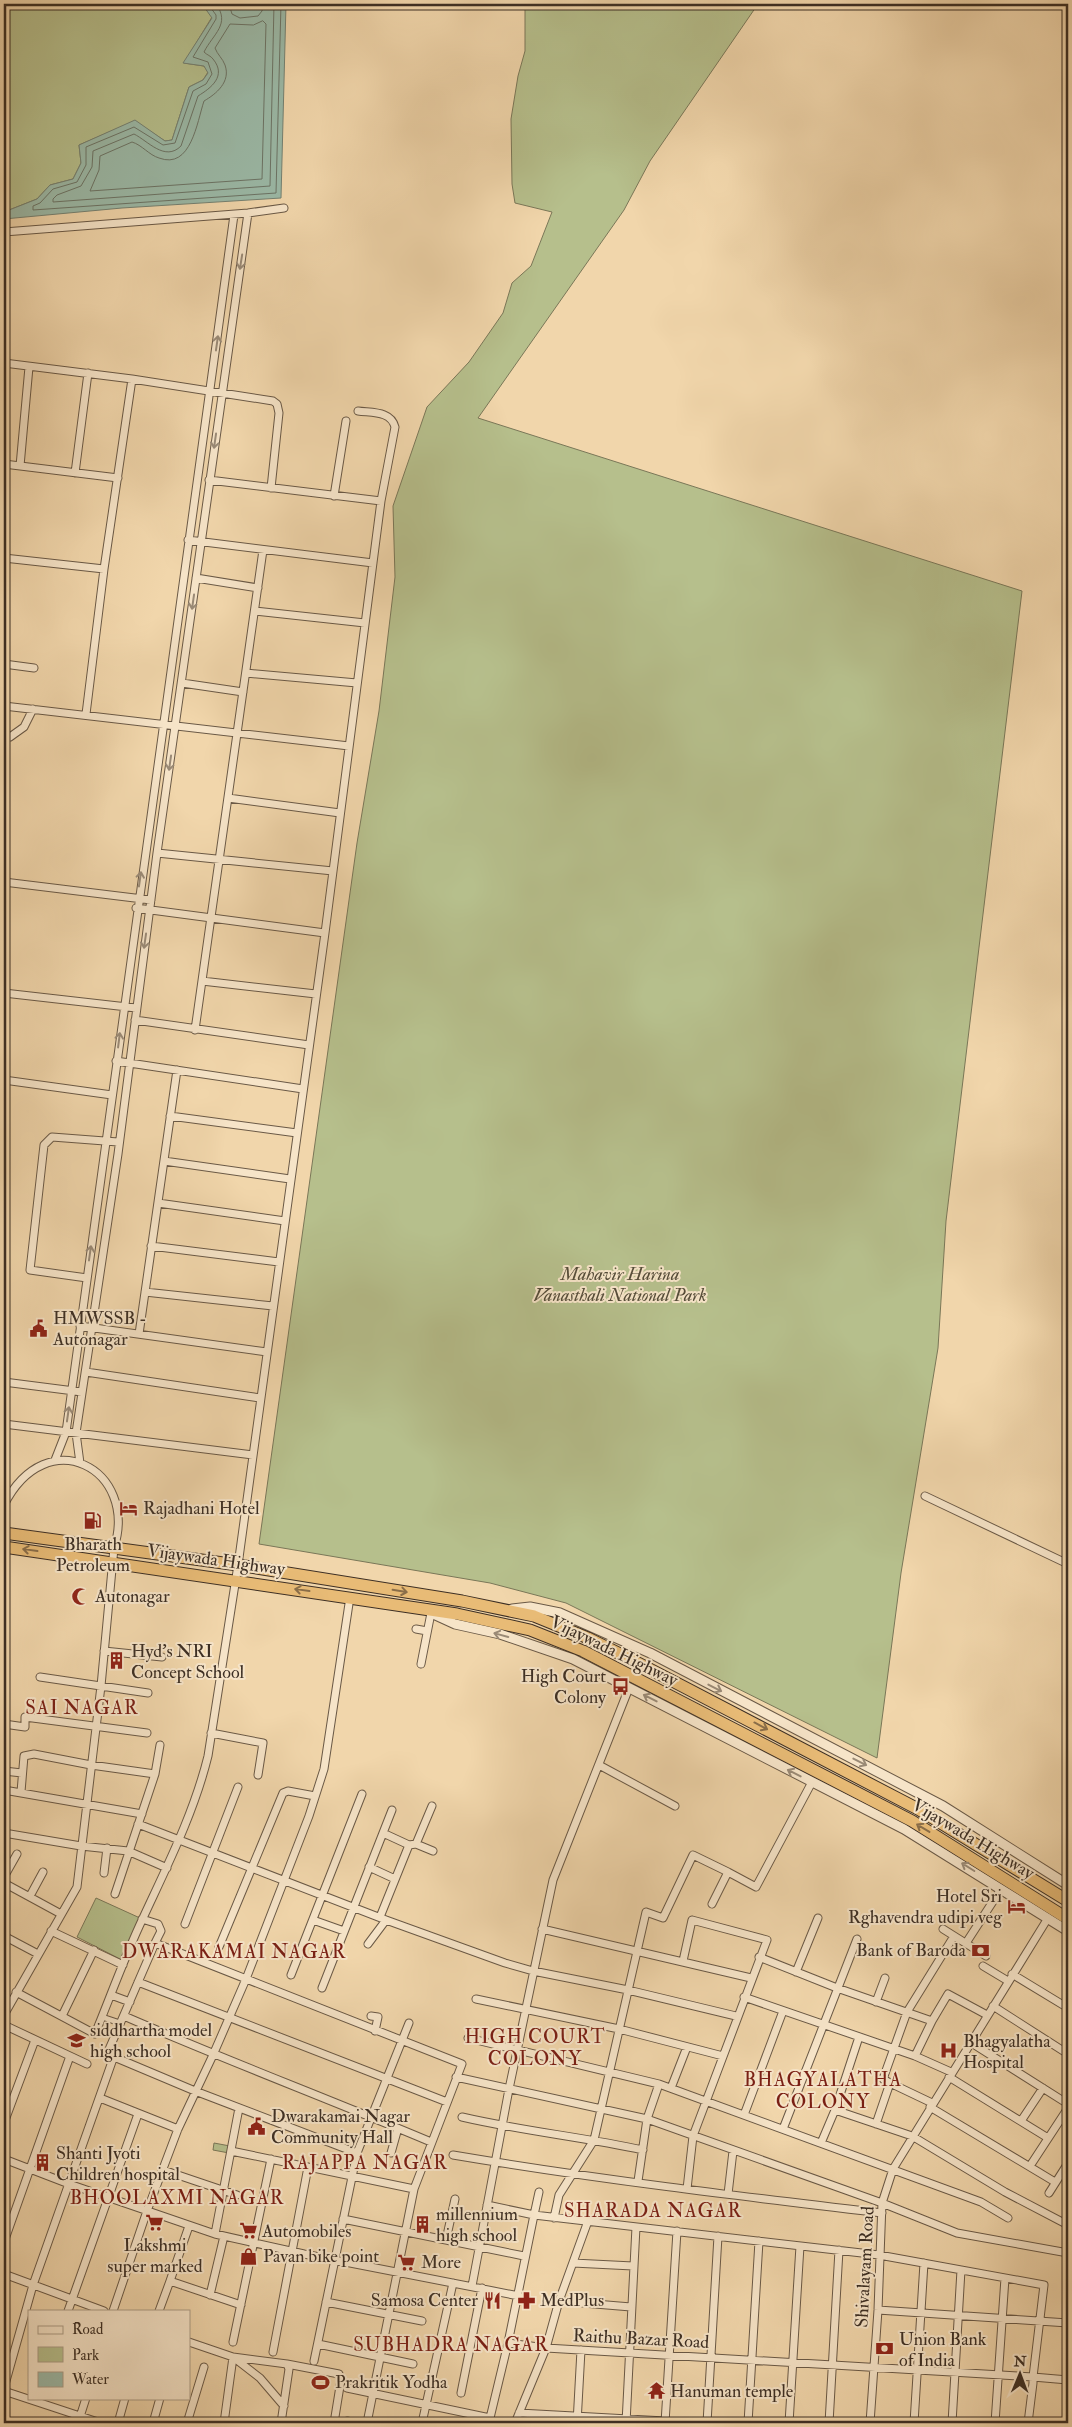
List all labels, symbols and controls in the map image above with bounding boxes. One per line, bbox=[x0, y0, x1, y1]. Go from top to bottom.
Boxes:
one-way arrow bbox=[235, 253, 245, 269]
one-way arrow bbox=[212, 335, 222, 351]
one-way arrow bbox=[210, 433, 220, 449]
one-way arrow bbox=[188, 594, 198, 610]
one-way arrow bbox=[165, 755, 175, 771]
one-way arrow bbox=[136, 871, 146, 887]
one-way arrow bbox=[140, 933, 150, 949]
one-way arrow bbox=[114, 1032, 124, 1048]
one-way arrow bbox=[85, 1245, 95, 1261]
park label: Mahavir Harina Vanasthali National Park bbox=[533, 1263, 707, 1307]
place label: HMWSSB - Autonagar bbox=[52, 1307, 147, 1351]
public building icon: HMWSSB - Autonagar bbox=[29, 1318, 49, 1338]
one-way arrow bbox=[63, 1406, 73, 1422]
place label: Rajadhani Hotel bbox=[143, 1497, 260, 1520]
hotel icon: Rajadhani Hotel bbox=[119, 1498, 139, 1518]
fuel station icon: Bharath Petroleum bbox=[83, 1511, 103, 1531]
place label: Bharath Petroleum bbox=[56, 1533, 130, 1577]
street label: Vijaywada Highway bbox=[146, 1539, 287, 1581]
one-way arrow bbox=[22, 1545, 38, 1555]
one-way arrow bbox=[295, 1584, 311, 1594]
place label: Autonagar bbox=[94, 1585, 170, 1608]
mosque icon: Autonagar bbox=[71, 1586, 91, 1606]
one-way arrow bbox=[392, 1587, 408, 1597]
street label: Vijaywada Highway bbox=[546, 1610, 682, 1692]
one-way arrow bbox=[494, 1629, 510, 1639]
place label: Hyd's NRI Concept School bbox=[131, 1640, 245, 1684]
building icon: Hyd's NRI Concept School bbox=[107, 1651, 127, 1671]
place label: High Court Colony bbox=[521, 1665, 607, 1709]
bus stop icon: High Court Colony bbox=[610, 1676, 630, 1696]
one-way arrow bbox=[707, 1684, 722, 1693]
one-way arrow bbox=[643, 1693, 658, 1702]
district label: SAI NAGAR bbox=[25, 1696, 139, 1720]
one-way arrow bbox=[753, 1722, 768, 1732]
one-way arrow bbox=[852, 1757, 867, 1767]
one-way arrow bbox=[787, 1768, 802, 1778]
street label: Vijaywada Highway bbox=[907, 1793, 1039, 1885]
one-way arrow bbox=[917, 1822, 931, 1832]
one-way arrow bbox=[962, 1861, 976, 1871]
place label: Hotel Sri Rghavendra udipi veg bbox=[848, 1885, 1003, 1929]
hotel icon: Hotel Sri Rghavendra udipi veg bbox=[1006, 1896, 1026, 1916]
place label: Bank of Baroda bbox=[856, 1939, 967, 1962]
district label: DWARAKAMAI NAGAR bbox=[122, 1940, 346, 1964]
bank icon: Bank of Baroda bbox=[970, 1940, 990, 1960]
place label: siddhartha model high school bbox=[90, 2019, 213, 2063]
district label: HIGH COURT COLONY bbox=[464, 2025, 606, 2071]
school or university icon: siddhartha model high school bbox=[66, 2030, 86, 2050]
place label: Bhagyalatha Hospital bbox=[963, 2030, 1051, 2074]
hospital icon: Bhagyalatha Hospital bbox=[939, 2041, 959, 2061]
district label: BHAGYALATHA COLONY bbox=[744, 2068, 902, 2114]
place label: Dwarakamai Nagar Community Hall bbox=[271, 2105, 410, 2149]
public building icon: Dwarakamai Nagar Community Hall bbox=[247, 2116, 267, 2136]
place label: Shanti Jyoti Children hospital bbox=[56, 2142, 180, 2186]
district label: RAJAPPA NAGAR bbox=[282, 2151, 448, 2175]
building icon: Shanti Jyoti Children hospital bbox=[32, 2153, 52, 2173]
district label: BHOOLAXMI NAGAR bbox=[70, 2186, 284, 2210]
district label: SHARADA NAGAR bbox=[564, 2199, 742, 2223]
place label: millennium high school bbox=[436, 2203, 518, 2247]
street label: Shivalayam Road bbox=[850, 2205, 880, 2328]
supermarket icon: Lakshmi super marked bbox=[145, 2212, 165, 2232]
building icon: millennium high school bbox=[412, 2214, 432, 2234]
place label: Automobiles bbox=[261, 2220, 351, 2243]
supermarket icon: Automobiles bbox=[238, 2221, 258, 2241]
place label: Lakshmi super marked bbox=[107, 2234, 203, 2278]
place label: Pavan bike point bbox=[263, 2245, 379, 2268]
shop icon: Pavan bike point bbox=[239, 2246, 259, 2266]
place label: More bbox=[421, 2251, 461, 2274]
supermarket icon: More bbox=[397, 2252, 417, 2272]
place label: Samosa Center bbox=[371, 2289, 478, 2312]
place label: MedPlus bbox=[540, 2289, 604, 2312]
restaurant icon: Samosa Center bbox=[482, 2290, 502, 2310]
pharmacy icon: MedPlus bbox=[516, 2290, 536, 2310]
legend bbox=[28, 2310, 190, 2400]
text: Road bbox=[72, 2320, 104, 2339]
street label: Raithu Bazar Road bbox=[572, 2324, 710, 2354]
place label: Union Bank of India bbox=[899, 2328, 987, 2372]
district label: SUBHADRA NAGAR bbox=[353, 2333, 549, 2357]
bank icon: Union Bank of India bbox=[875, 2339, 895, 2359]
text: Park bbox=[72, 2346, 99, 2365]
north arrow bbox=[994, 2350, 1044, 2400]
text: N bbox=[1013, 2353, 1027, 2370]
text: Water bbox=[71, 2370, 109, 2389]
place label: Prakritik Yodha bbox=[335, 2371, 448, 2394]
sports icon: Prakritik Yodha bbox=[311, 2372, 331, 2392]
place label: Hanuman temple bbox=[670, 2380, 794, 2403]
temple icon: Hanuman temple bbox=[646, 2381, 666, 2401]

